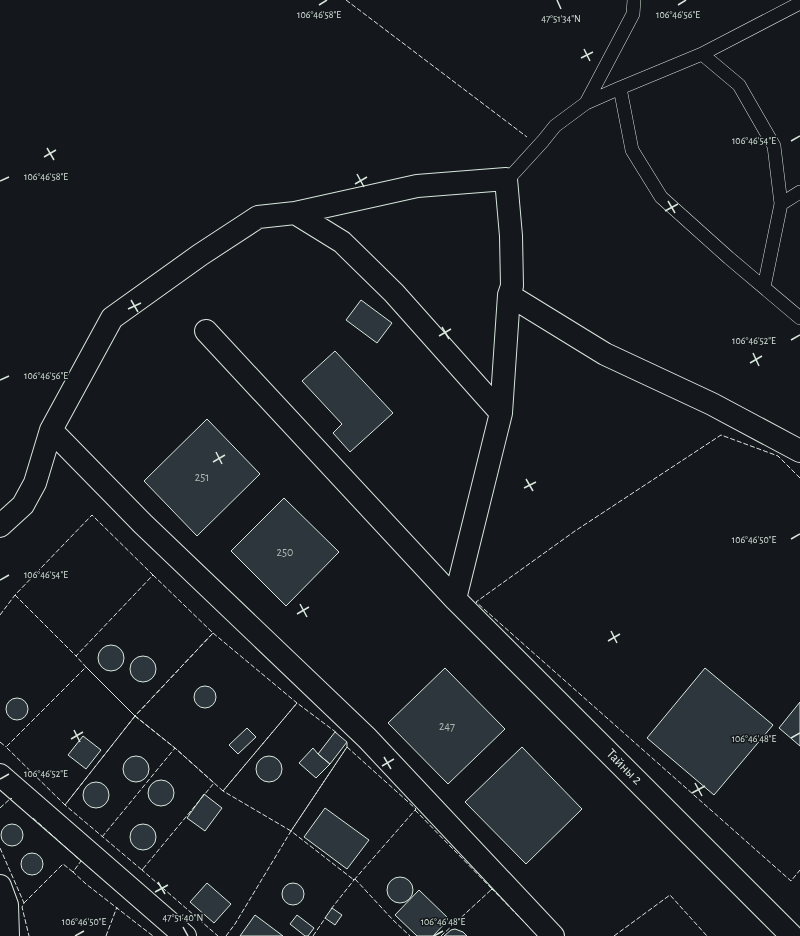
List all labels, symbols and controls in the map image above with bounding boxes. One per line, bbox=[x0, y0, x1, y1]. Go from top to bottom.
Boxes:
text: 106°46'58"E bbox=[297, 10, 341, 20]
text: 106°46'56"E bbox=[656, 10, 700, 20]
text: 47°51'34"N bbox=[541, 14, 581, 24]
text: 106°46'54"E bbox=[732, 136, 776, 146]
text: 106°46'58"E bbox=[24, 172, 68, 182]
text: 106°46'52"E bbox=[732, 336, 776, 346]
text: 106°46'56"E bbox=[24, 371, 68, 381]
house number: 251 bbox=[195, 471, 209, 483]
text: 106°46'50"E bbox=[732, 535, 776, 545]
house number: 250 bbox=[277, 546, 293, 558]
text: 106°46'54"E bbox=[24, 570, 68, 580]
house number: 247 bbox=[439, 720, 455, 732]
text: 106°46'48"E bbox=[732, 734, 777, 744]
street label: Тайны 2 bbox=[604, 747, 644, 787]
text: 106°46'52"E bbox=[24, 769, 68, 779]
text: 47°51'40"N bbox=[163, 913, 203, 923]
text: 106°46'50"E bbox=[62, 917, 106, 927]
text: 106°46'48"E bbox=[421, 917, 466, 927]

